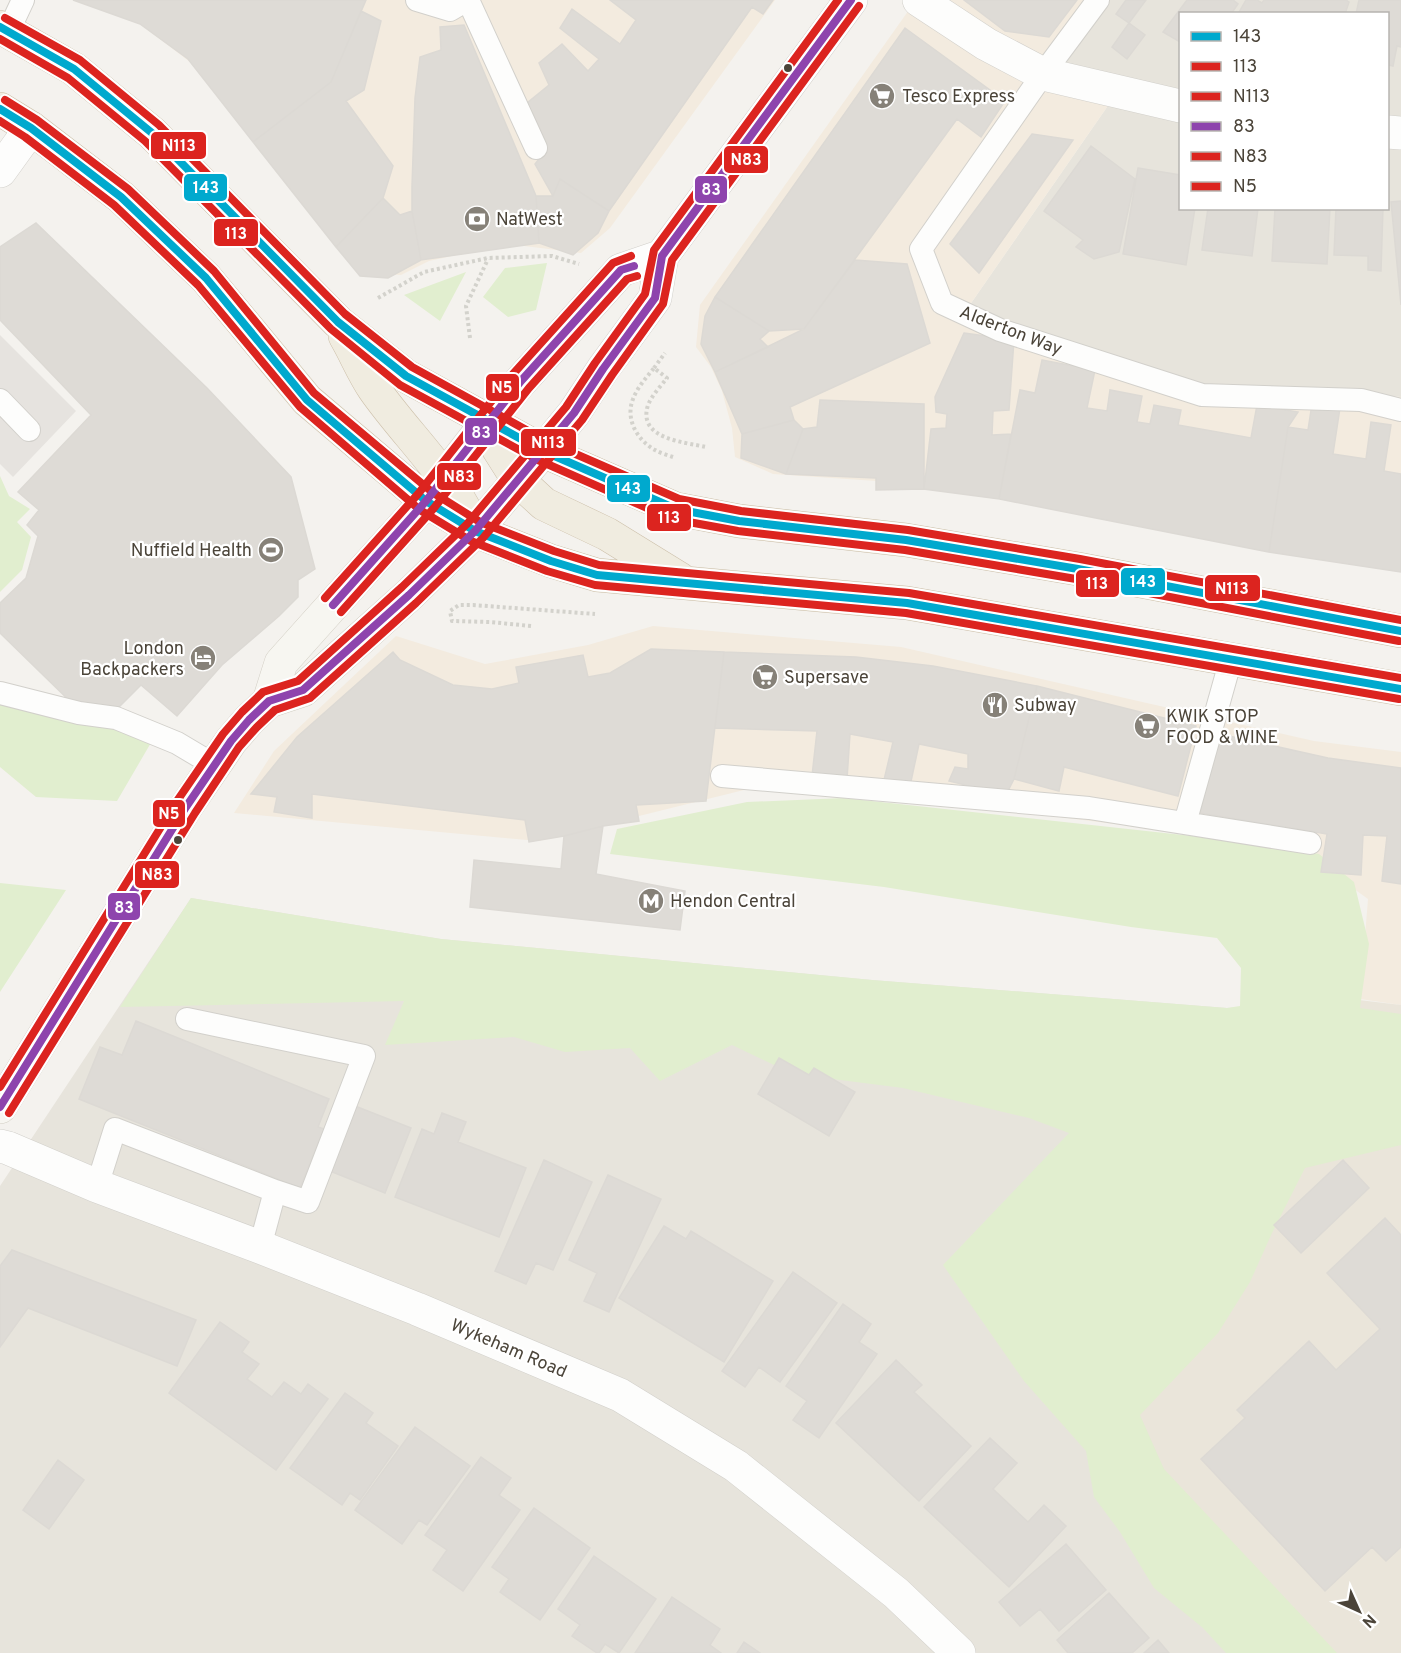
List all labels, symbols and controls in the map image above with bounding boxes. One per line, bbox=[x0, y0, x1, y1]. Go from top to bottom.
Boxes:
legend bbox=[1179, 12, 1389, 210]
text: 143 bbox=[1233, 26, 1261, 49]
text: 113 bbox=[1233, 56, 1257, 79]
unlabelled marker bbox=[782, 62, 794, 74]
supermarket icon: Tesco Express bbox=[867, 81, 897, 111]
place label: Tesco Express bbox=[902, 86, 1015, 109]
text: N113 bbox=[1233, 86, 1270, 109]
text: 83 bbox=[1233, 116, 1255, 139]
line badge: N113 bbox=[150, 131, 207, 160]
text: N113 bbox=[162, 137, 196, 157]
line badge: N83 bbox=[723, 145, 769, 174]
text: N83 bbox=[1233, 146, 1268, 169]
text: N83 bbox=[730, 151, 762, 171]
line badge: 143 bbox=[183, 173, 228, 202]
line badge: 83 bbox=[694, 175, 728, 204]
text: N5 bbox=[1233, 176, 1257, 199]
text: 143 bbox=[193, 179, 219, 199]
text: 83 bbox=[701, 181, 721, 201]
bank icon: NatWest bbox=[462, 204, 492, 234]
place label: NatWest bbox=[496, 209, 563, 232]
line badge: 113 bbox=[213, 218, 259, 247]
text: 113 bbox=[225, 225, 247, 245]
street label: Alderton Way bbox=[956, 301, 1065, 362]
line badge: N5 bbox=[485, 373, 520, 402]
text: N5 bbox=[491, 379, 513, 399]
line badge: 83 bbox=[464, 417, 498, 446]
text: 83 bbox=[471, 424, 491, 444]
line badge: N113 bbox=[520, 428, 577, 457]
text: N113 bbox=[531, 434, 565, 454]
line badge: N83 bbox=[436, 462, 482, 491]
text: N83 bbox=[443, 468, 475, 488]
line badge: 143 bbox=[606, 474, 651, 503]
text: 143 bbox=[615, 480, 641, 500]
line badge: 113 bbox=[646, 503, 692, 532]
text: 113 bbox=[658, 509, 680, 529]
sports icon: Nuffield Health bbox=[256, 535, 286, 565]
place label: Nuffield Health bbox=[131, 540, 252, 563]
line badge: 143 bbox=[1120, 567, 1166, 596]
line badge: 113 bbox=[1075, 569, 1120, 598]
text: 143 bbox=[1130, 573, 1156, 593]
line badge: N113 bbox=[1204, 574, 1261, 602]
text: 113 bbox=[1086, 575, 1108, 595]
text: N113 bbox=[1215, 580, 1249, 600]
place label: London Backpackers bbox=[80, 638, 184, 682]
hotel icon: London Backpackers bbox=[188, 643, 218, 673]
supermarket icon: Supersave bbox=[750, 662, 780, 692]
place label: Supersave bbox=[784, 667, 869, 690]
restaurant icon: Subway bbox=[980, 690, 1010, 720]
place label: Subway bbox=[1014, 695, 1077, 718]
place label: KWIK STOP FOOD & WINE bbox=[1166, 706, 1278, 750]
supermarket icon: KWIK STOP FOOD & WINE bbox=[1132, 711, 1162, 741]
line badge: N5 bbox=[152, 799, 186, 828]
text: N5 bbox=[158, 805, 180, 825]
unlabelled marker bbox=[172, 834, 184, 846]
line badge: N83 bbox=[134, 860, 180, 889]
text: N83 bbox=[141, 866, 173, 886]
metro station icon: Hendon Central bbox=[636, 886, 666, 916]
place label: Hendon Central bbox=[670, 891, 796, 914]
line badge: 83 bbox=[107, 892, 141, 921]
text: 83 bbox=[114, 899, 134, 919]
street label: Wykeham Road bbox=[447, 1315, 570, 1384]
north arrow bbox=[1329, 1581, 1389, 1641]
text: N bbox=[1357, 1609, 1379, 1631]

